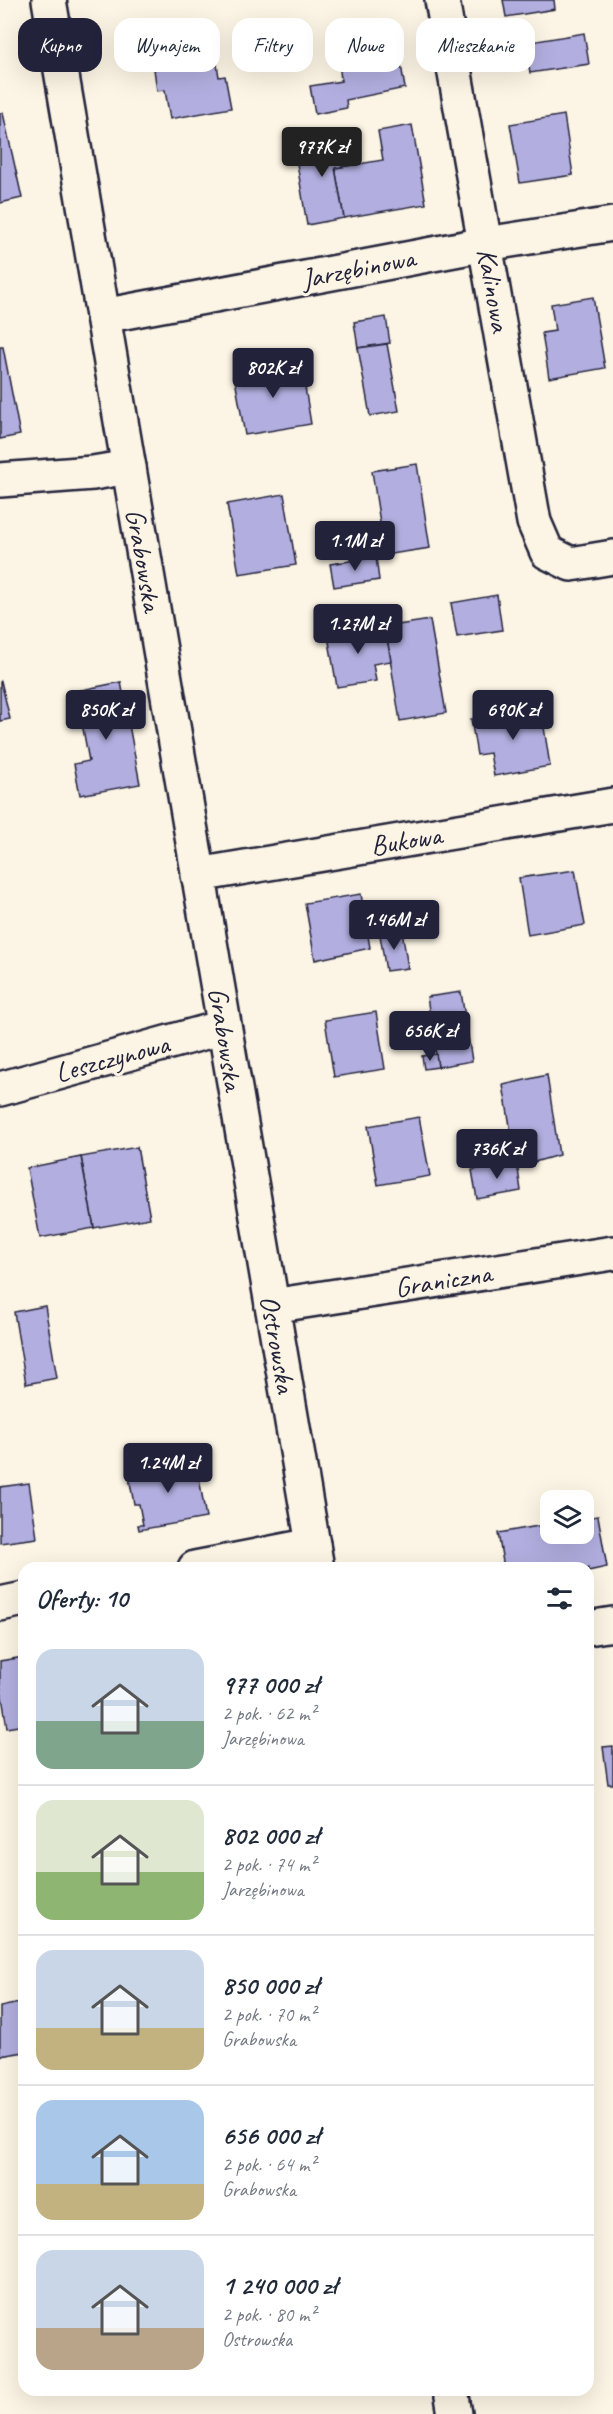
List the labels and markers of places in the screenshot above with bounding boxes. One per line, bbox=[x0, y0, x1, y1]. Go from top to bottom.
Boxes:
pin: 977K zł bbox=[267, 127, 377, 178]
pin: 802K zł bbox=[218, 348, 328, 399]
pin: 1.1M zł bbox=[300, 521, 410, 572]
pin: 1.27M zł bbox=[296, 604, 420, 655]
pin: 850K zł bbox=[51, 690, 161, 741]
pin: 690K zł bbox=[458, 690, 568, 741]
pin: 1.46M zł bbox=[332, 900, 456, 951]
pin: 656K zł bbox=[375, 1011, 485, 1062]
pin: 736K zł bbox=[442, 1129, 552, 1180]
pin: 1.24M zł bbox=[106, 1443, 230, 1494]

